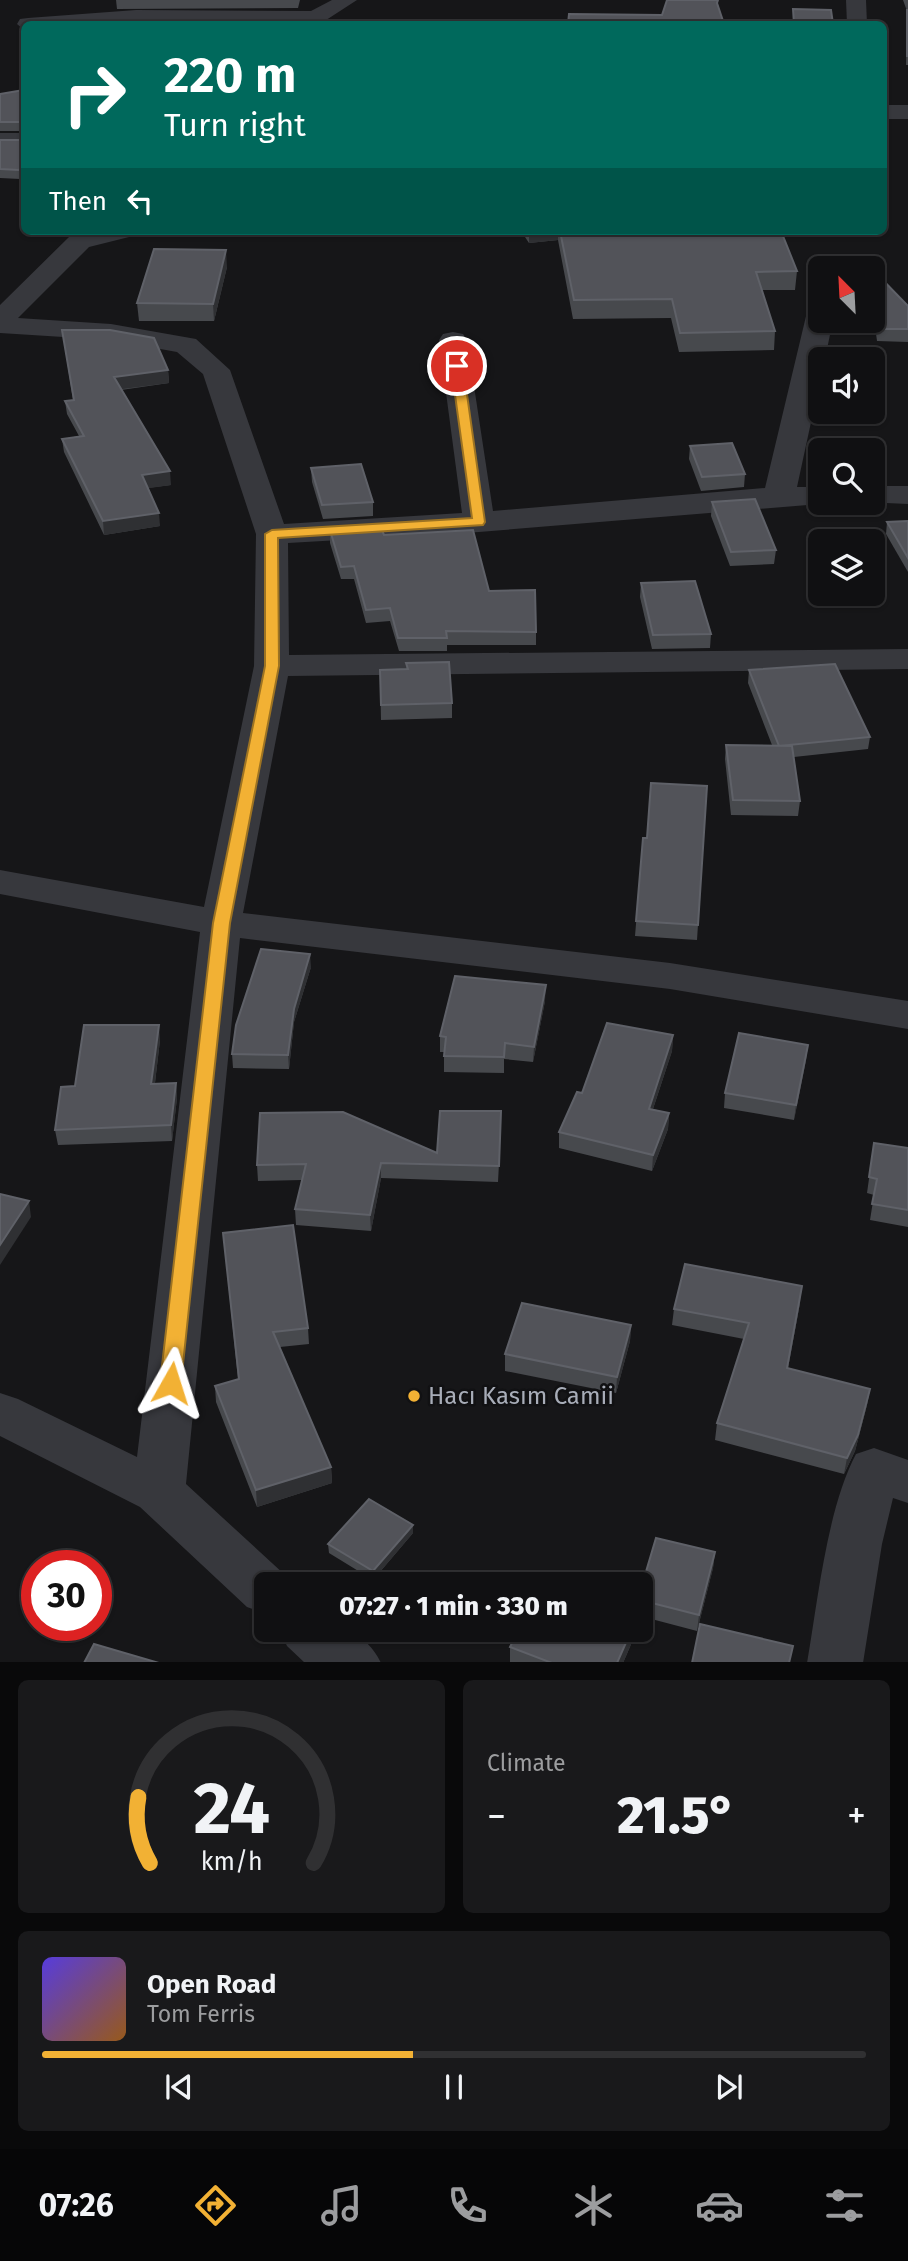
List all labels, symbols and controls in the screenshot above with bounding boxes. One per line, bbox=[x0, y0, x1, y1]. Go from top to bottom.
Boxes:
text: 220 m bbox=[164, 46, 296, 105]
icon: right bbox=[49, 49, 140, 140]
text: Turn right bbox=[164, 106, 306, 144]
icon: left bbox=[121, 182, 159, 220]
text: Then bbox=[49, 186, 107, 217]
north arrow bbox=[808, 256, 886, 332]
map controls bbox=[808, 256, 885, 606]
pin bbox=[427, 336, 487, 396]
icon: arrive bbox=[438, 347, 476, 385]
button: sound bbox=[808, 347, 885, 424]
button: search bbox=[808, 438, 885, 515]
button: layers bbox=[808, 529, 885, 606]
position arrow bbox=[134, 1346, 208, 1420]
place label: Hacı Kasım Camii bbox=[428, 1382, 614, 1410]
marker: Hacı Kasım Camii bbox=[406, 1388, 422, 1404]
speed limit sign: 30 bbox=[21, 1550, 112, 1641]
text: 07:27 · 1 min · 330 m bbox=[339, 1591, 568, 1622]
text: Climate bbox=[487, 1749, 566, 1777]
text: 24 bbox=[193, 1765, 270, 1852]
text: 21.5° bbox=[617, 1784, 736, 1847]
text: − bbox=[487, 1793, 506, 1839]
text: + bbox=[847, 1793, 866, 1839]
text: km/h bbox=[201, 1846, 262, 1876]
text: Open Road bbox=[147, 1969, 276, 2000]
text: Tom Ferris bbox=[147, 2000, 255, 2028]
icon: previous bbox=[160, 2068, 198, 2106]
icon: pause bbox=[435, 2068, 473, 2106]
icon: next bbox=[710, 2068, 748, 2106]
icon: directions bbox=[191, 2181, 240, 2230]
icon: music bbox=[317, 2181, 366, 2230]
icon: phone bbox=[443, 2181, 492, 2230]
icon: climate bbox=[569, 2181, 618, 2230]
icon: car bbox=[695, 2181, 744, 2230]
icon: filters bbox=[820, 2181, 869, 2230]
text: 07:26 bbox=[38, 2186, 114, 2224]

